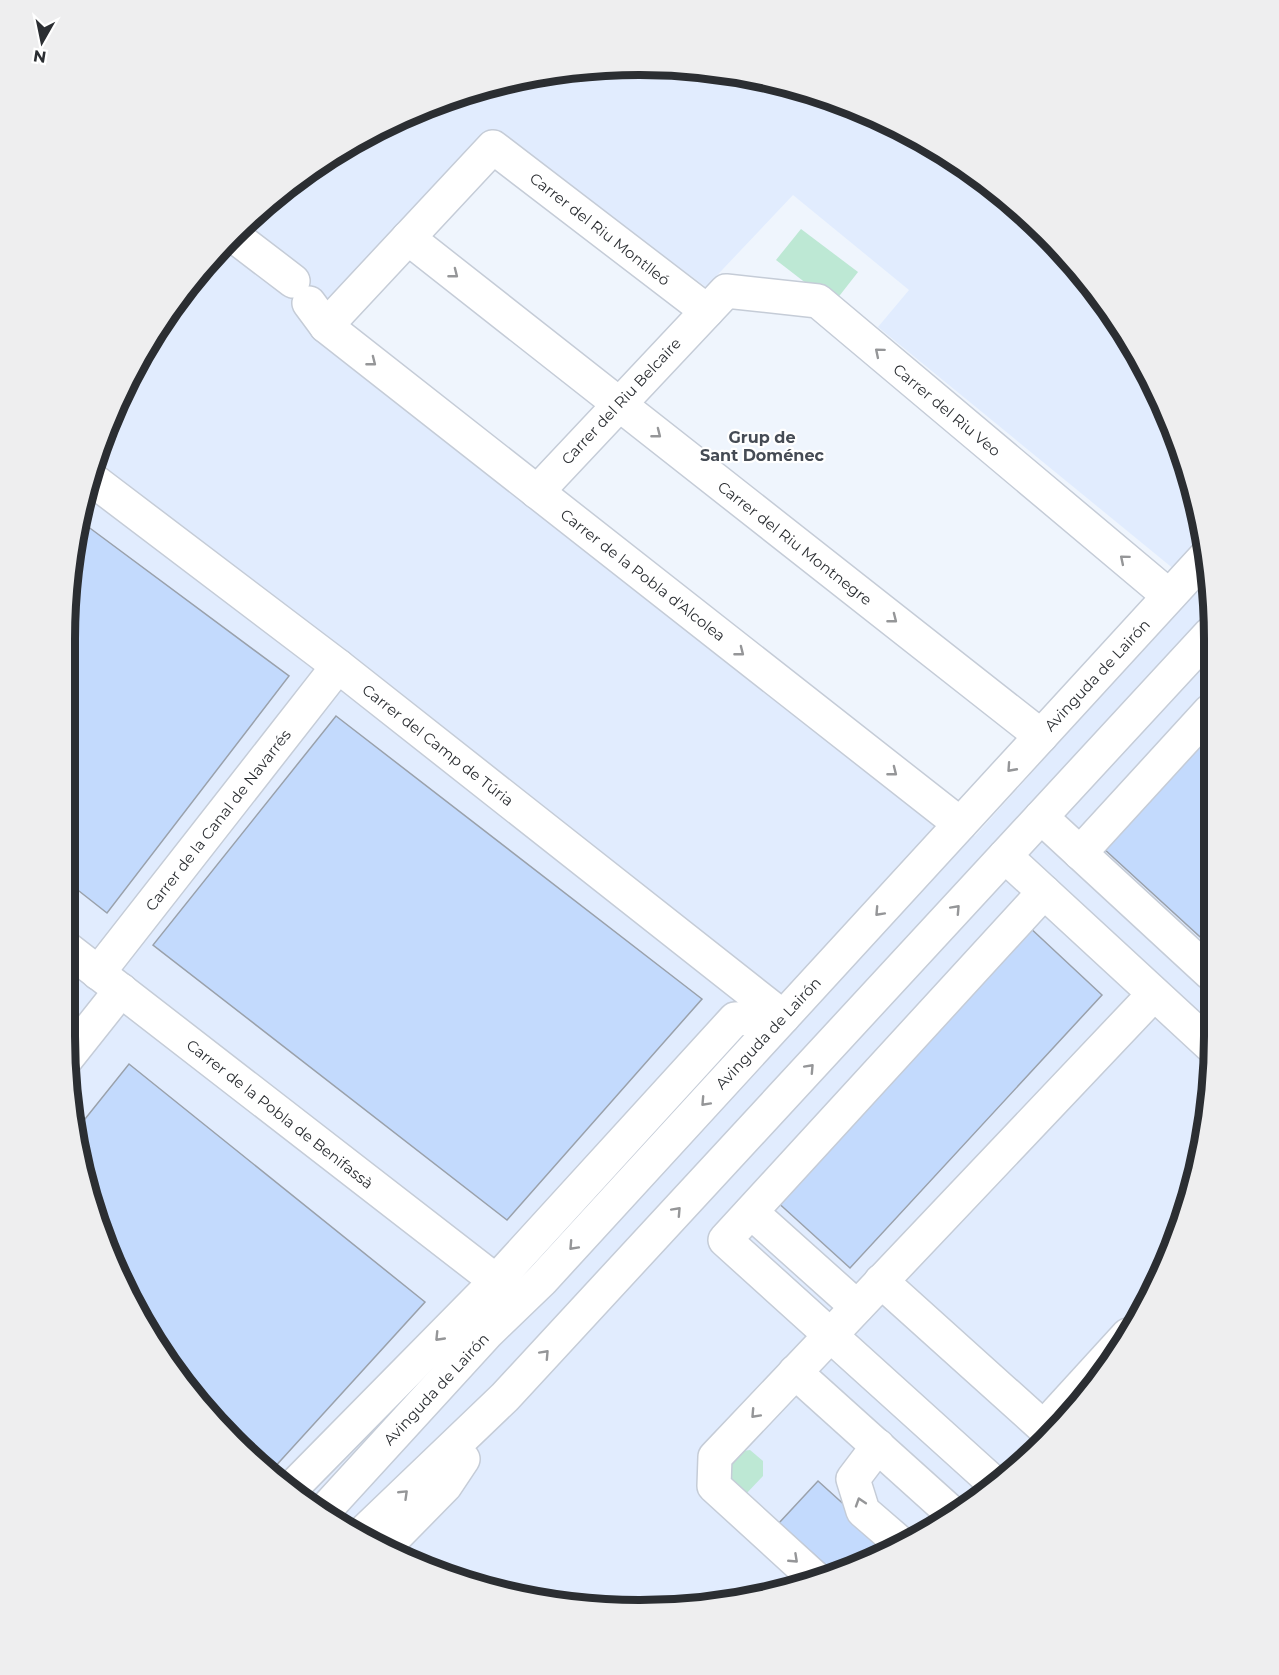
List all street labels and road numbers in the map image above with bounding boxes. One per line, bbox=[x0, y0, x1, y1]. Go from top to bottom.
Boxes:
street label: Carrer del Riu Montlleó bbox=[526, 168, 674, 290]
street label: Carrer del Riu Belcaire bbox=[557, 334, 685, 468]
street label: Carrer del Riu Veo bbox=[889, 360, 1005, 460]
street label: Carrer del Riu Montnegre bbox=[714, 477, 876, 609]
street label: Carrer de la Pobla d'Alcolea bbox=[557, 505, 729, 645]
street label: Avinguda de Lairón bbox=[1040, 615, 1154, 735]
street label: Carrer del Camp de Túria bbox=[358, 680, 518, 810]
street label: Carrer de la Canal de Navarrés bbox=[141, 725, 295, 915]
street label: Avinguda de Lairón bbox=[711, 973, 825, 1093]
street label: Carrer de la Pobla de Benifassà bbox=[183, 1035, 377, 1193]
street label: Avinguda de Lairón bbox=[379, 1329, 493, 1449]

